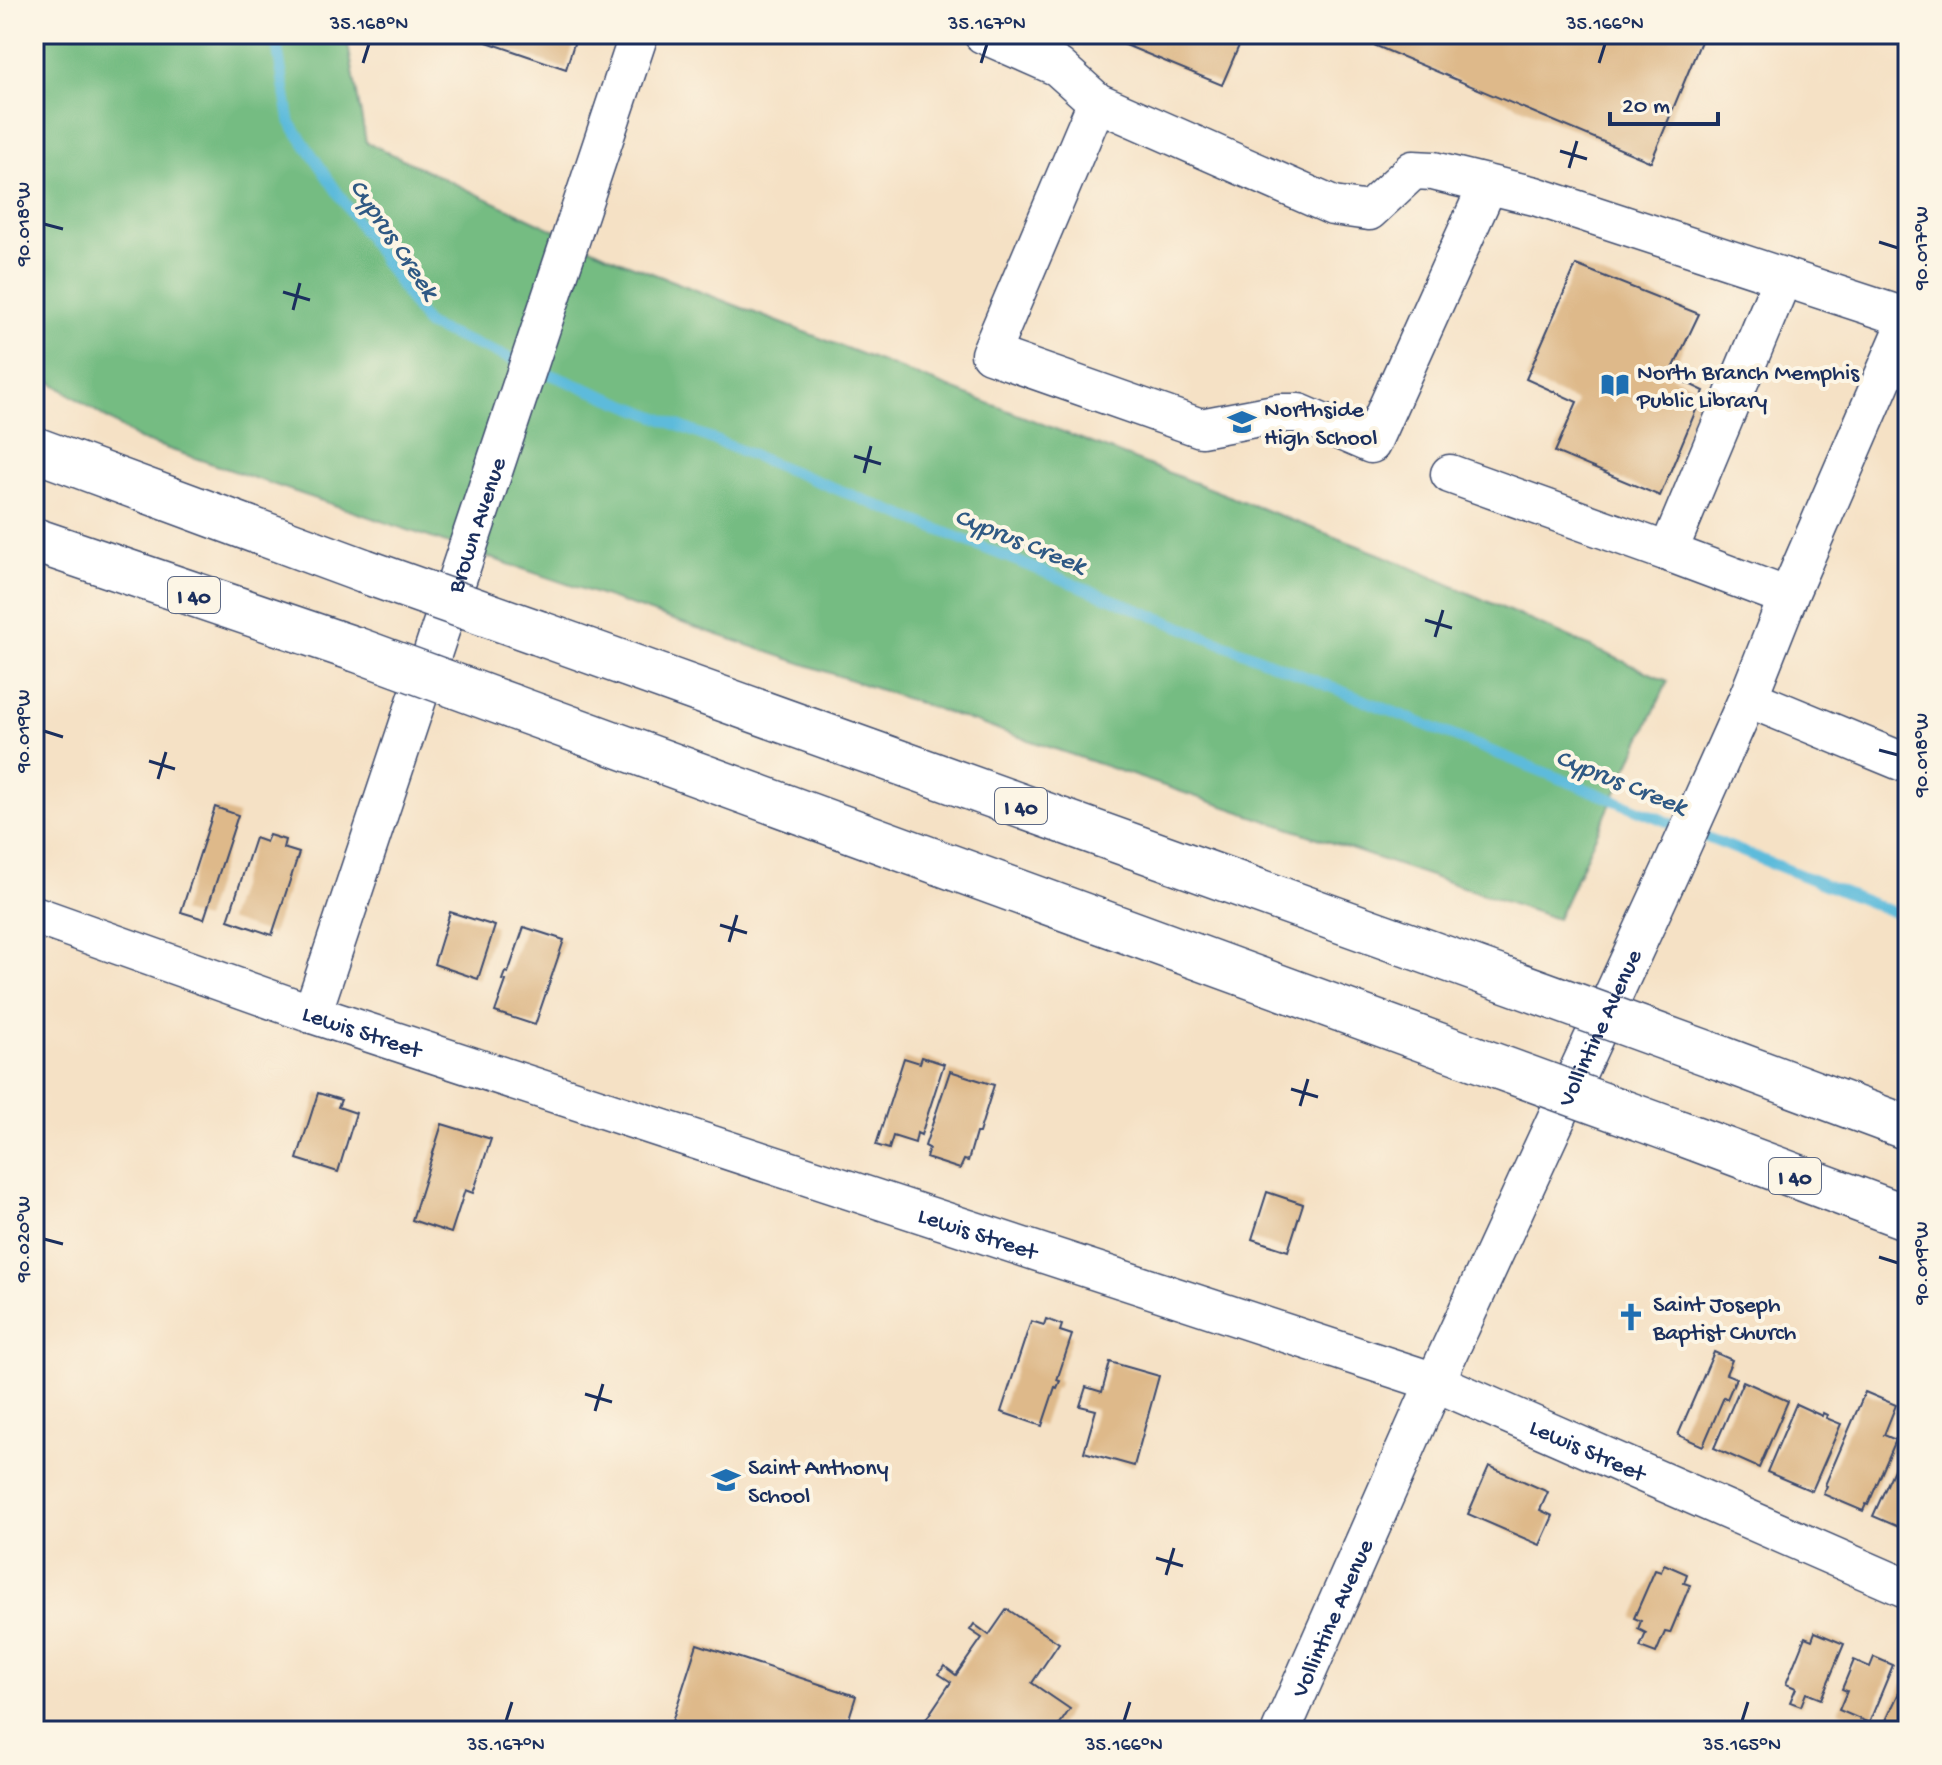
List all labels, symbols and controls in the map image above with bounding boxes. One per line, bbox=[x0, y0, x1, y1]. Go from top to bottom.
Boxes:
text: 35.168°N bbox=[329, 14, 408, 37]
text: 35.167°N bbox=[947, 14, 1026, 37]
text: 35.166°N bbox=[1565, 14, 1644, 37]
scale bar bbox=[1610, 76, 1718, 126]
text: 20 m bbox=[1622, 93, 1670, 122]
water label: Cyprus Creek bbox=[341, 174, 445, 309]
text: 90.018°W bbox=[14, 182, 37, 267]
text: 90.017°W bbox=[1912, 206, 1935, 291]
place label: North Branch Memphis Public Library bbox=[1636, 360, 1860, 417]
library icon: North Branch Memphis Public Library bbox=[1600, 370, 1630, 400]
place label: Northside High School bbox=[1264, 397, 1378, 454]
school or university icon: Northside High School bbox=[1227, 407, 1257, 437]
street label: Brown Avenue bbox=[442, 454, 515, 598]
water label: Cyprus Creek bbox=[949, 503, 1092, 584]
road number: I 40 bbox=[168, 577, 220, 613]
text: 90.019°W bbox=[14, 689, 37, 774]
text: 90.018°W bbox=[1912, 713, 1935, 798]
water label: Cyprus Creek bbox=[1550, 744, 1693, 825]
road number: I 40 bbox=[995, 788, 1047, 824]
street label: Vollintine Avenue bbox=[1553, 945, 1651, 1113]
street label: Lewis Street bbox=[298, 1001, 426, 1067]
road number: I 40 bbox=[1769, 1158, 1821, 1194]
text: 90.020°W bbox=[14, 1196, 37, 1283]
street label: Lewis Street bbox=[914, 1203, 1042, 1269]
text: 90.019°W bbox=[1912, 1221, 1935, 1306]
place label: Saint Joseph Baptist Church bbox=[1652, 1292, 1797, 1349]
church icon: Saint Joseph Baptist Church bbox=[1616, 1302, 1646, 1332]
street label: Lewis Street bbox=[1524, 1414, 1651, 1491]
place label: Saint Anthony School bbox=[748, 1455, 889, 1512]
school or university icon: Saint Anthony School bbox=[711, 1465, 741, 1495]
street label: Vollintine Avenue bbox=[1286, 1535, 1382, 1703]
text: 35.167°N bbox=[466, 1735, 545, 1758]
text: 35.166°N bbox=[1084, 1735, 1163, 1758]
text: 35.165°N bbox=[1702, 1735, 1781, 1758]

